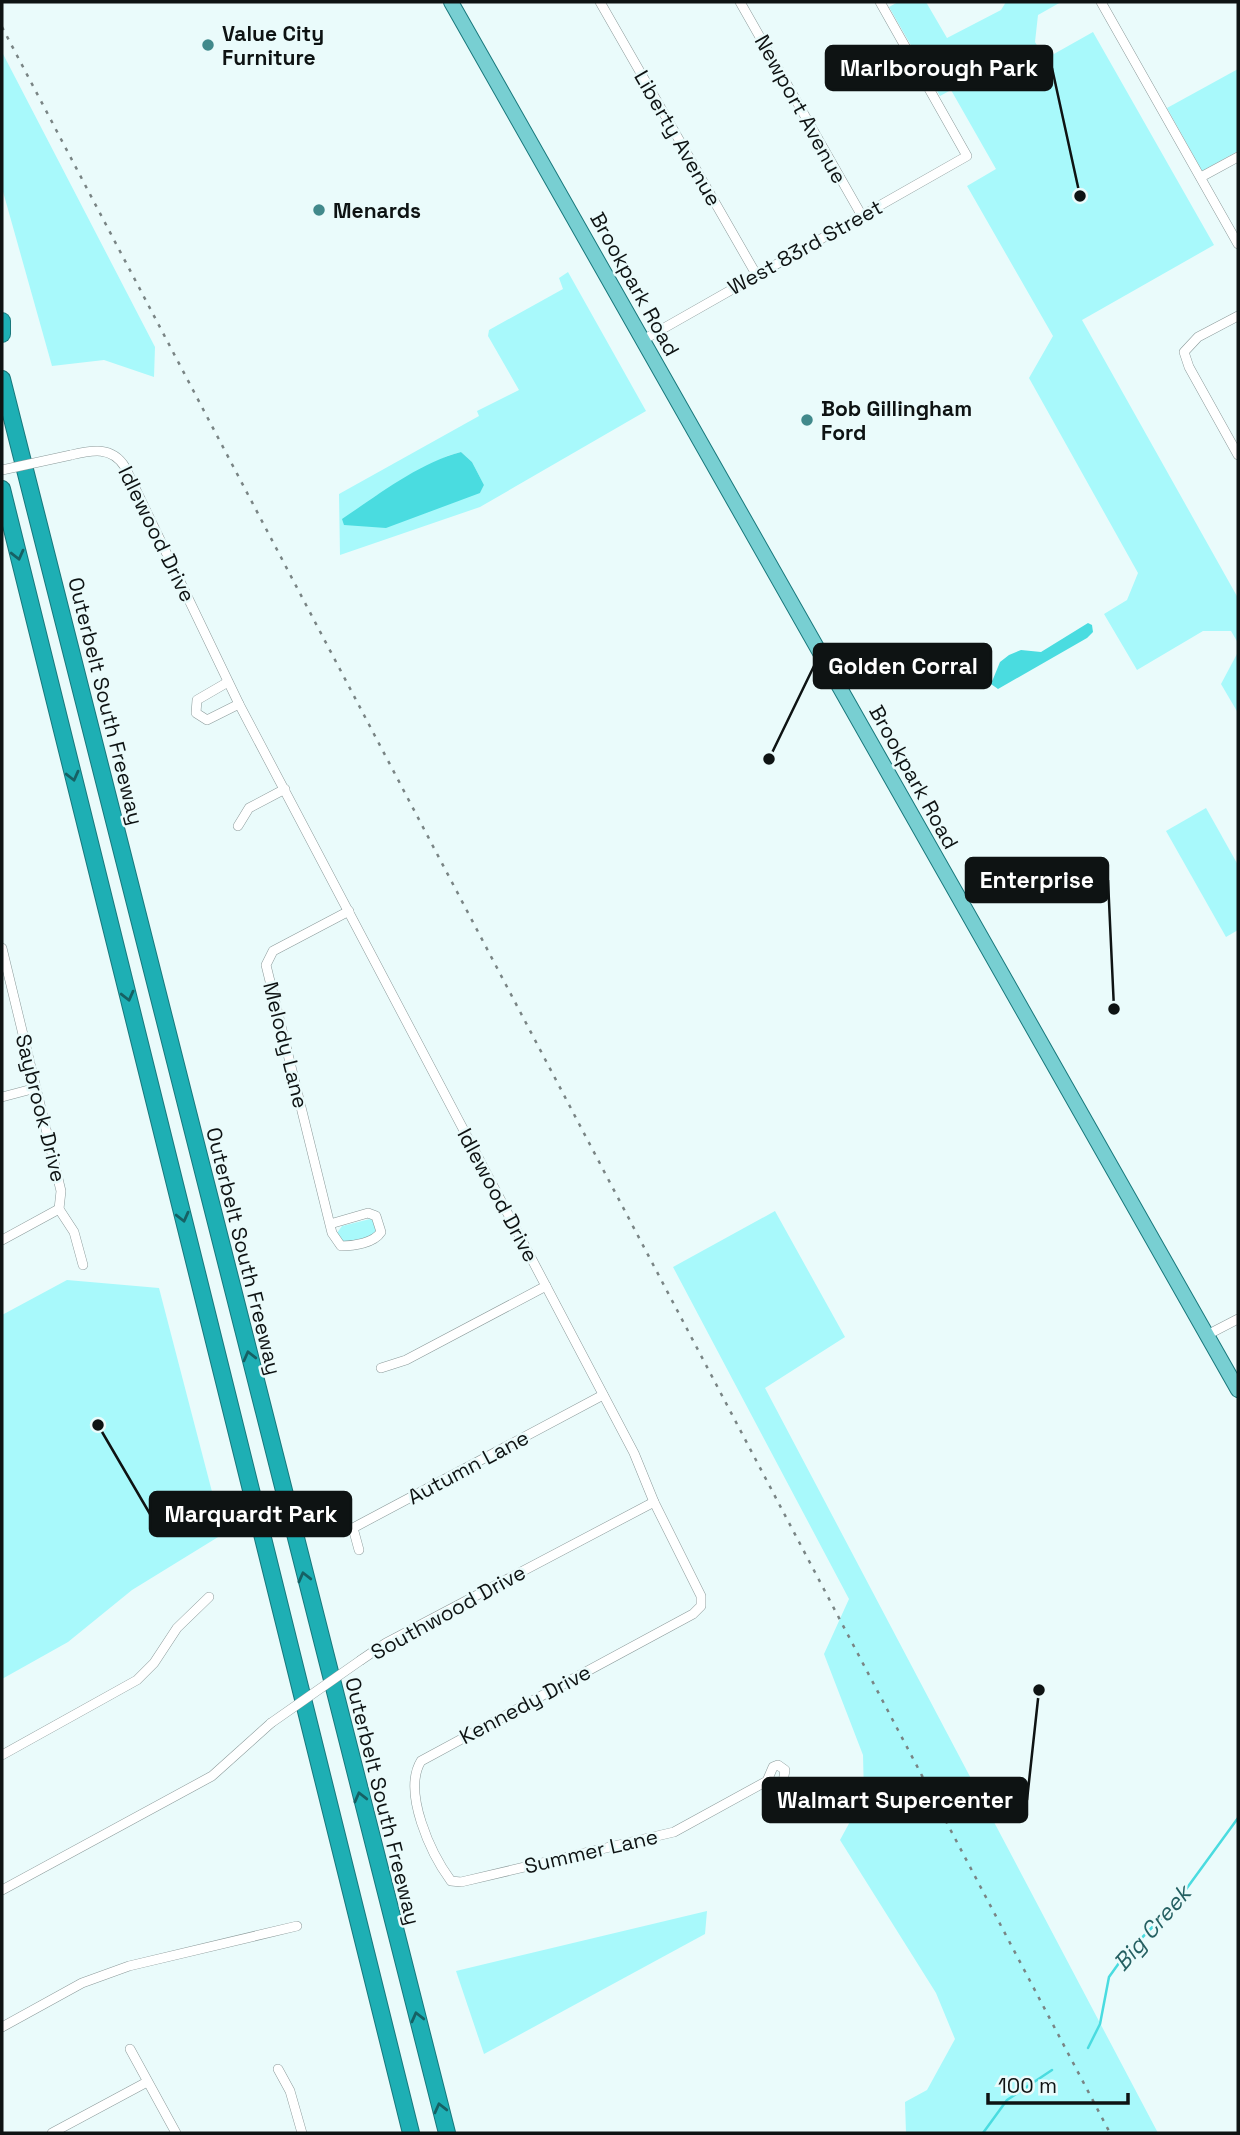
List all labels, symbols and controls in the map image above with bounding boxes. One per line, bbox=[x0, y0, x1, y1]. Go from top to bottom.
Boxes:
place label: Value City Furniture bbox=[222, 20, 324, 71]
street label: Newport Avenue bbox=[749, 30, 853, 188]
marker: Value City Furniture bbox=[200, 37, 216, 53]
callout: Marlborough Park bbox=[826, 46, 1052, 90]
text: Marlborough Park bbox=[840, 53, 1038, 83]
street label: Liberty Avenue bbox=[628, 65, 728, 211]
street label: West 83rd Street bbox=[723, 193, 887, 301]
place label: Menards bbox=[333, 197, 421, 224]
marker: Menards bbox=[311, 202, 327, 218]
street label: Brookpark Road bbox=[584, 207, 686, 361]
place label: Bob Gillingham Ford bbox=[821, 395, 972, 446]
marker: Bob Gillingham Ford bbox=[799, 412, 815, 428]
street label: Idlewood Drive bbox=[112, 462, 202, 606]
one-way arrow bbox=[10, 549, 24, 561]
street label: Outerbelt South Freeway bbox=[62, 574, 150, 828]
callout: Golden Corral bbox=[814, 644, 991, 688]
text: Golden Corral bbox=[828, 651, 978, 681]
street label: Brookpark Road bbox=[863, 700, 965, 854]
one-way arrow bbox=[65, 770, 79, 782]
callout: Enterprise bbox=[966, 858, 1108, 902]
text: Enterprise bbox=[980, 865, 1094, 895]
street label: Melody Lane bbox=[257, 979, 315, 1111]
one-way arrow bbox=[120, 990, 134, 1002]
street label: Saybrook Drive bbox=[10, 1031, 72, 1185]
street label: Idlewood Drive bbox=[451, 1123, 545, 1267]
street label: Outerbelt South Freeway bbox=[200, 1124, 288, 1378]
one-way arrow bbox=[175, 1211, 189, 1223]
one-way arrow bbox=[243, 1350, 257, 1362]
street label: Autumn Lane bbox=[403, 1424, 533, 1510]
callout: Marquardt Park bbox=[150, 1492, 351, 1536]
text: Marquardt Park bbox=[164, 1499, 338, 1529]
street label: Southwood Drive bbox=[366, 1558, 530, 1666]
one-way arrow bbox=[298, 1571, 312, 1583]
street label: Kennedy Drive bbox=[455, 1658, 595, 1750]
street label: Outerbelt South Freeway bbox=[339, 1674, 427, 1928]
callout: Walmart Supercenter bbox=[763, 1778, 1027, 1822]
text: Walmart Supercenter bbox=[777, 1785, 1013, 1815]
one-way arrow bbox=[354, 1791, 368, 1803]
street label: Summer Lane bbox=[521, 1823, 661, 1879]
water label: Big Creek bbox=[1107, 1877, 1199, 1977]
one-way arrow bbox=[411, 2012, 425, 2024]
scale bar bbox=[988, 2062, 1128, 2106]
text: 100 m bbox=[998, 2072, 1057, 2099]
one-way arrow bbox=[434, 2102, 448, 2114]

